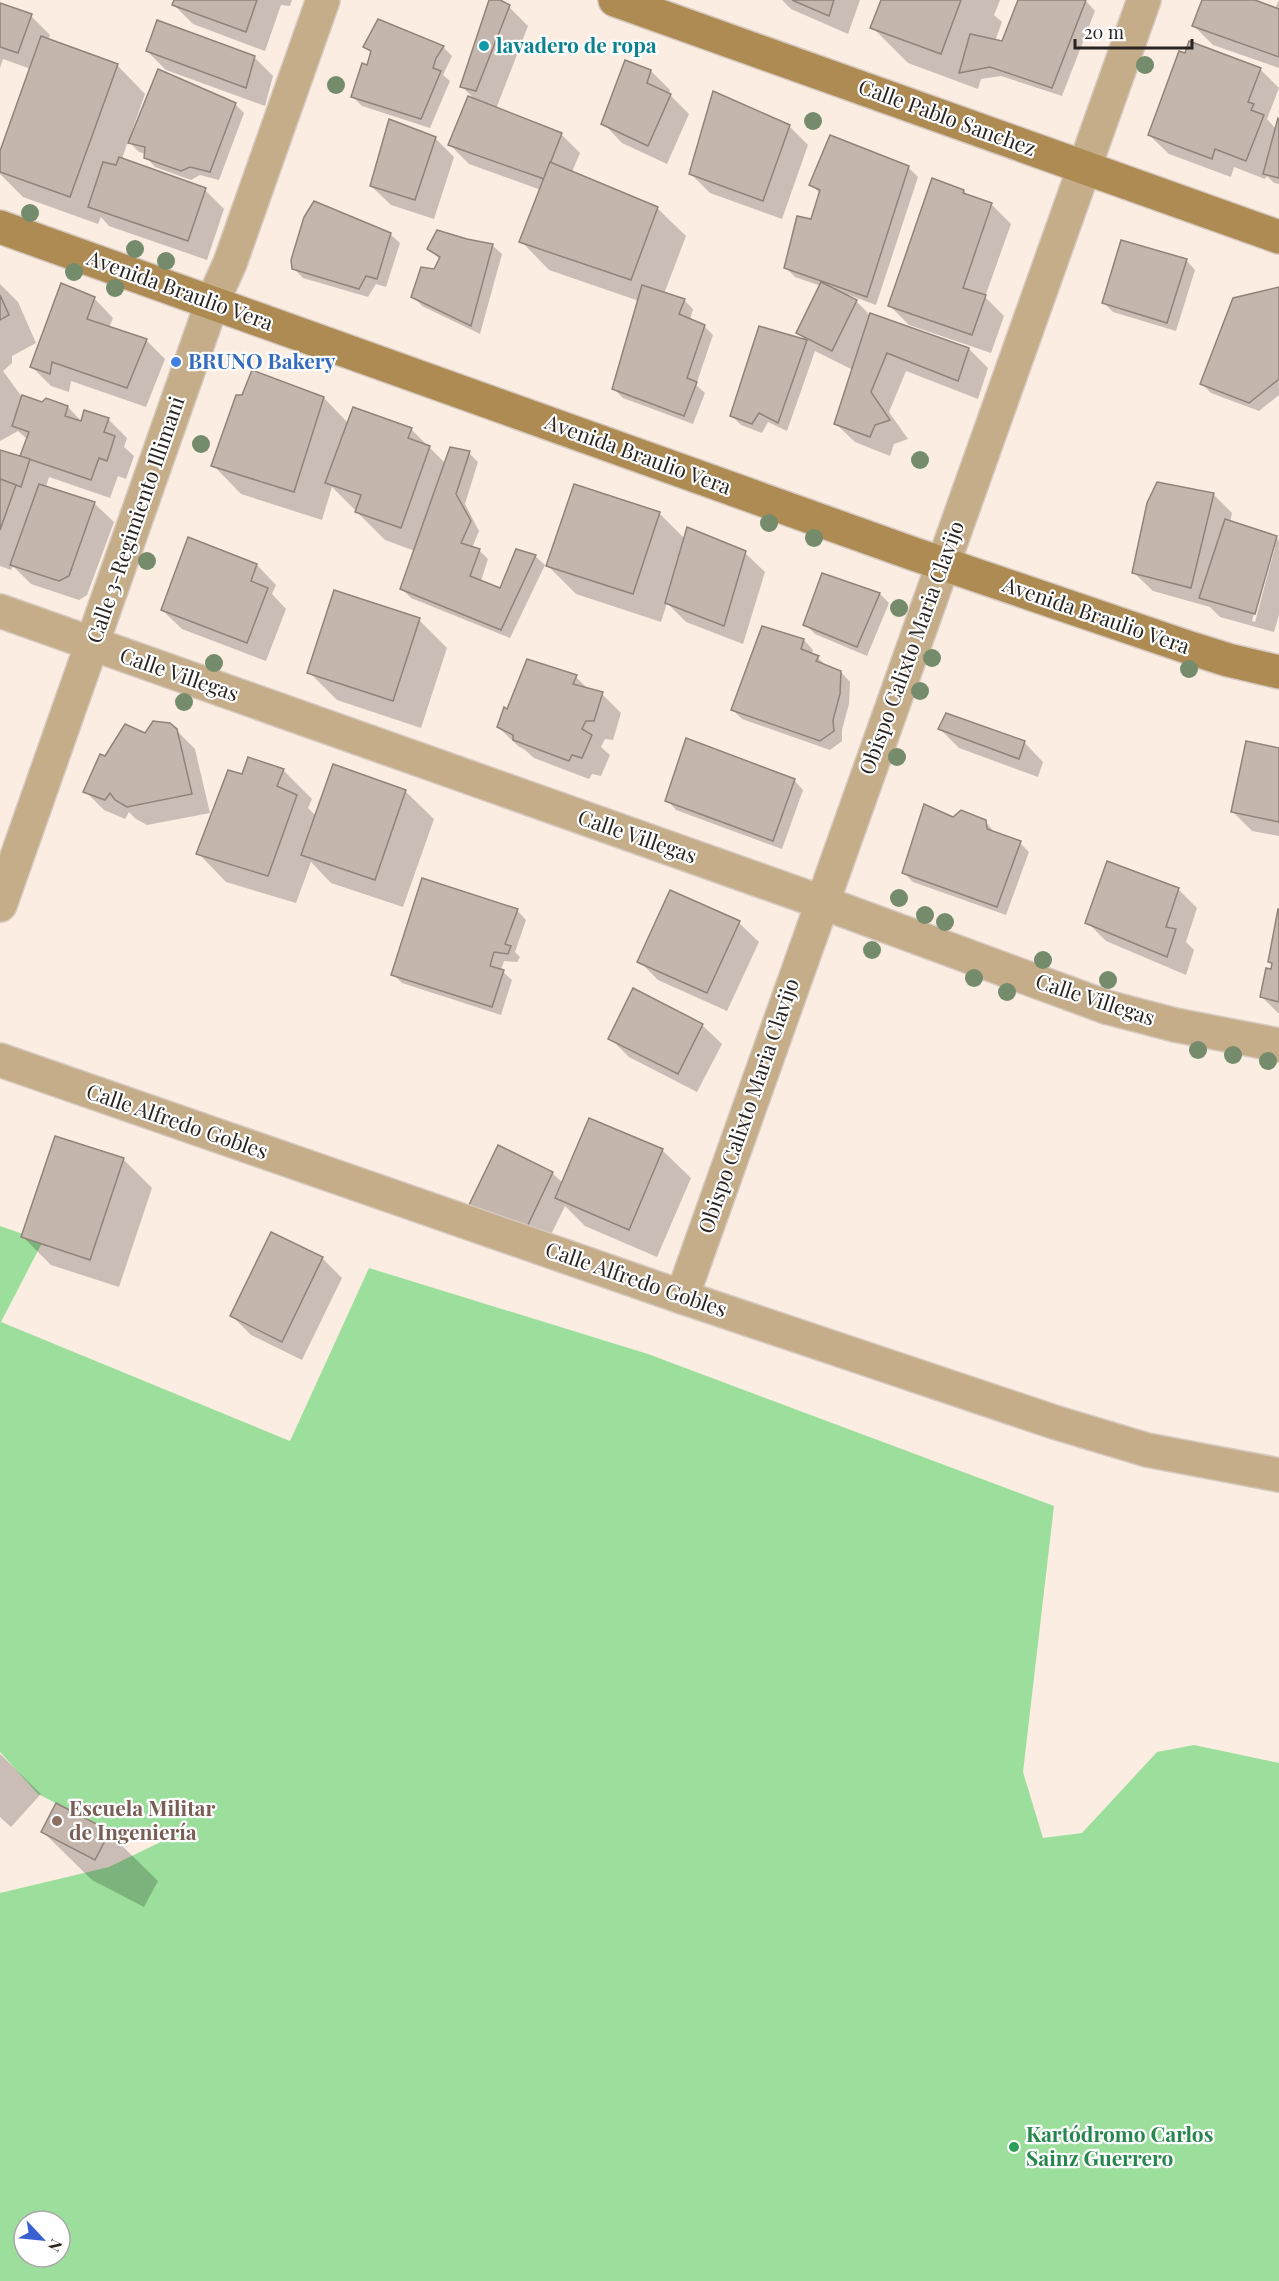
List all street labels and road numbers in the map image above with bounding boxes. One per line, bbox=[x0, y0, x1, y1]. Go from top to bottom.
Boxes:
street label: Calle Pablo Sanchez bbox=[855, 71, 1040, 161]
street label: Avenida Braulio Vera bbox=[83, 242, 278, 336]
street label: Calle 3-Regimiento Illimani bbox=[79, 392, 190, 646]
street label: Avenida Braulio Vera bbox=[541, 406, 736, 500]
street label: Obispo Calixto Maria Clavijo bbox=[851, 517, 969, 778]
street label: Avenida Braulio Vera bbox=[999, 569, 1194, 659]
street label: Calle Villegas bbox=[117, 640, 243, 706]
street label: Calle Villegas bbox=[575, 802, 701, 868]
street label: Calle Villegas bbox=[1032, 966, 1159, 1031]
street label: Obispo Calixto Maria Clavijo bbox=[690, 974, 804, 1237]
street label: Calle Alfredo Gobles bbox=[83, 1076, 272, 1164]
street label: Calle Alfredo Gobles bbox=[542, 1234, 731, 1322]

